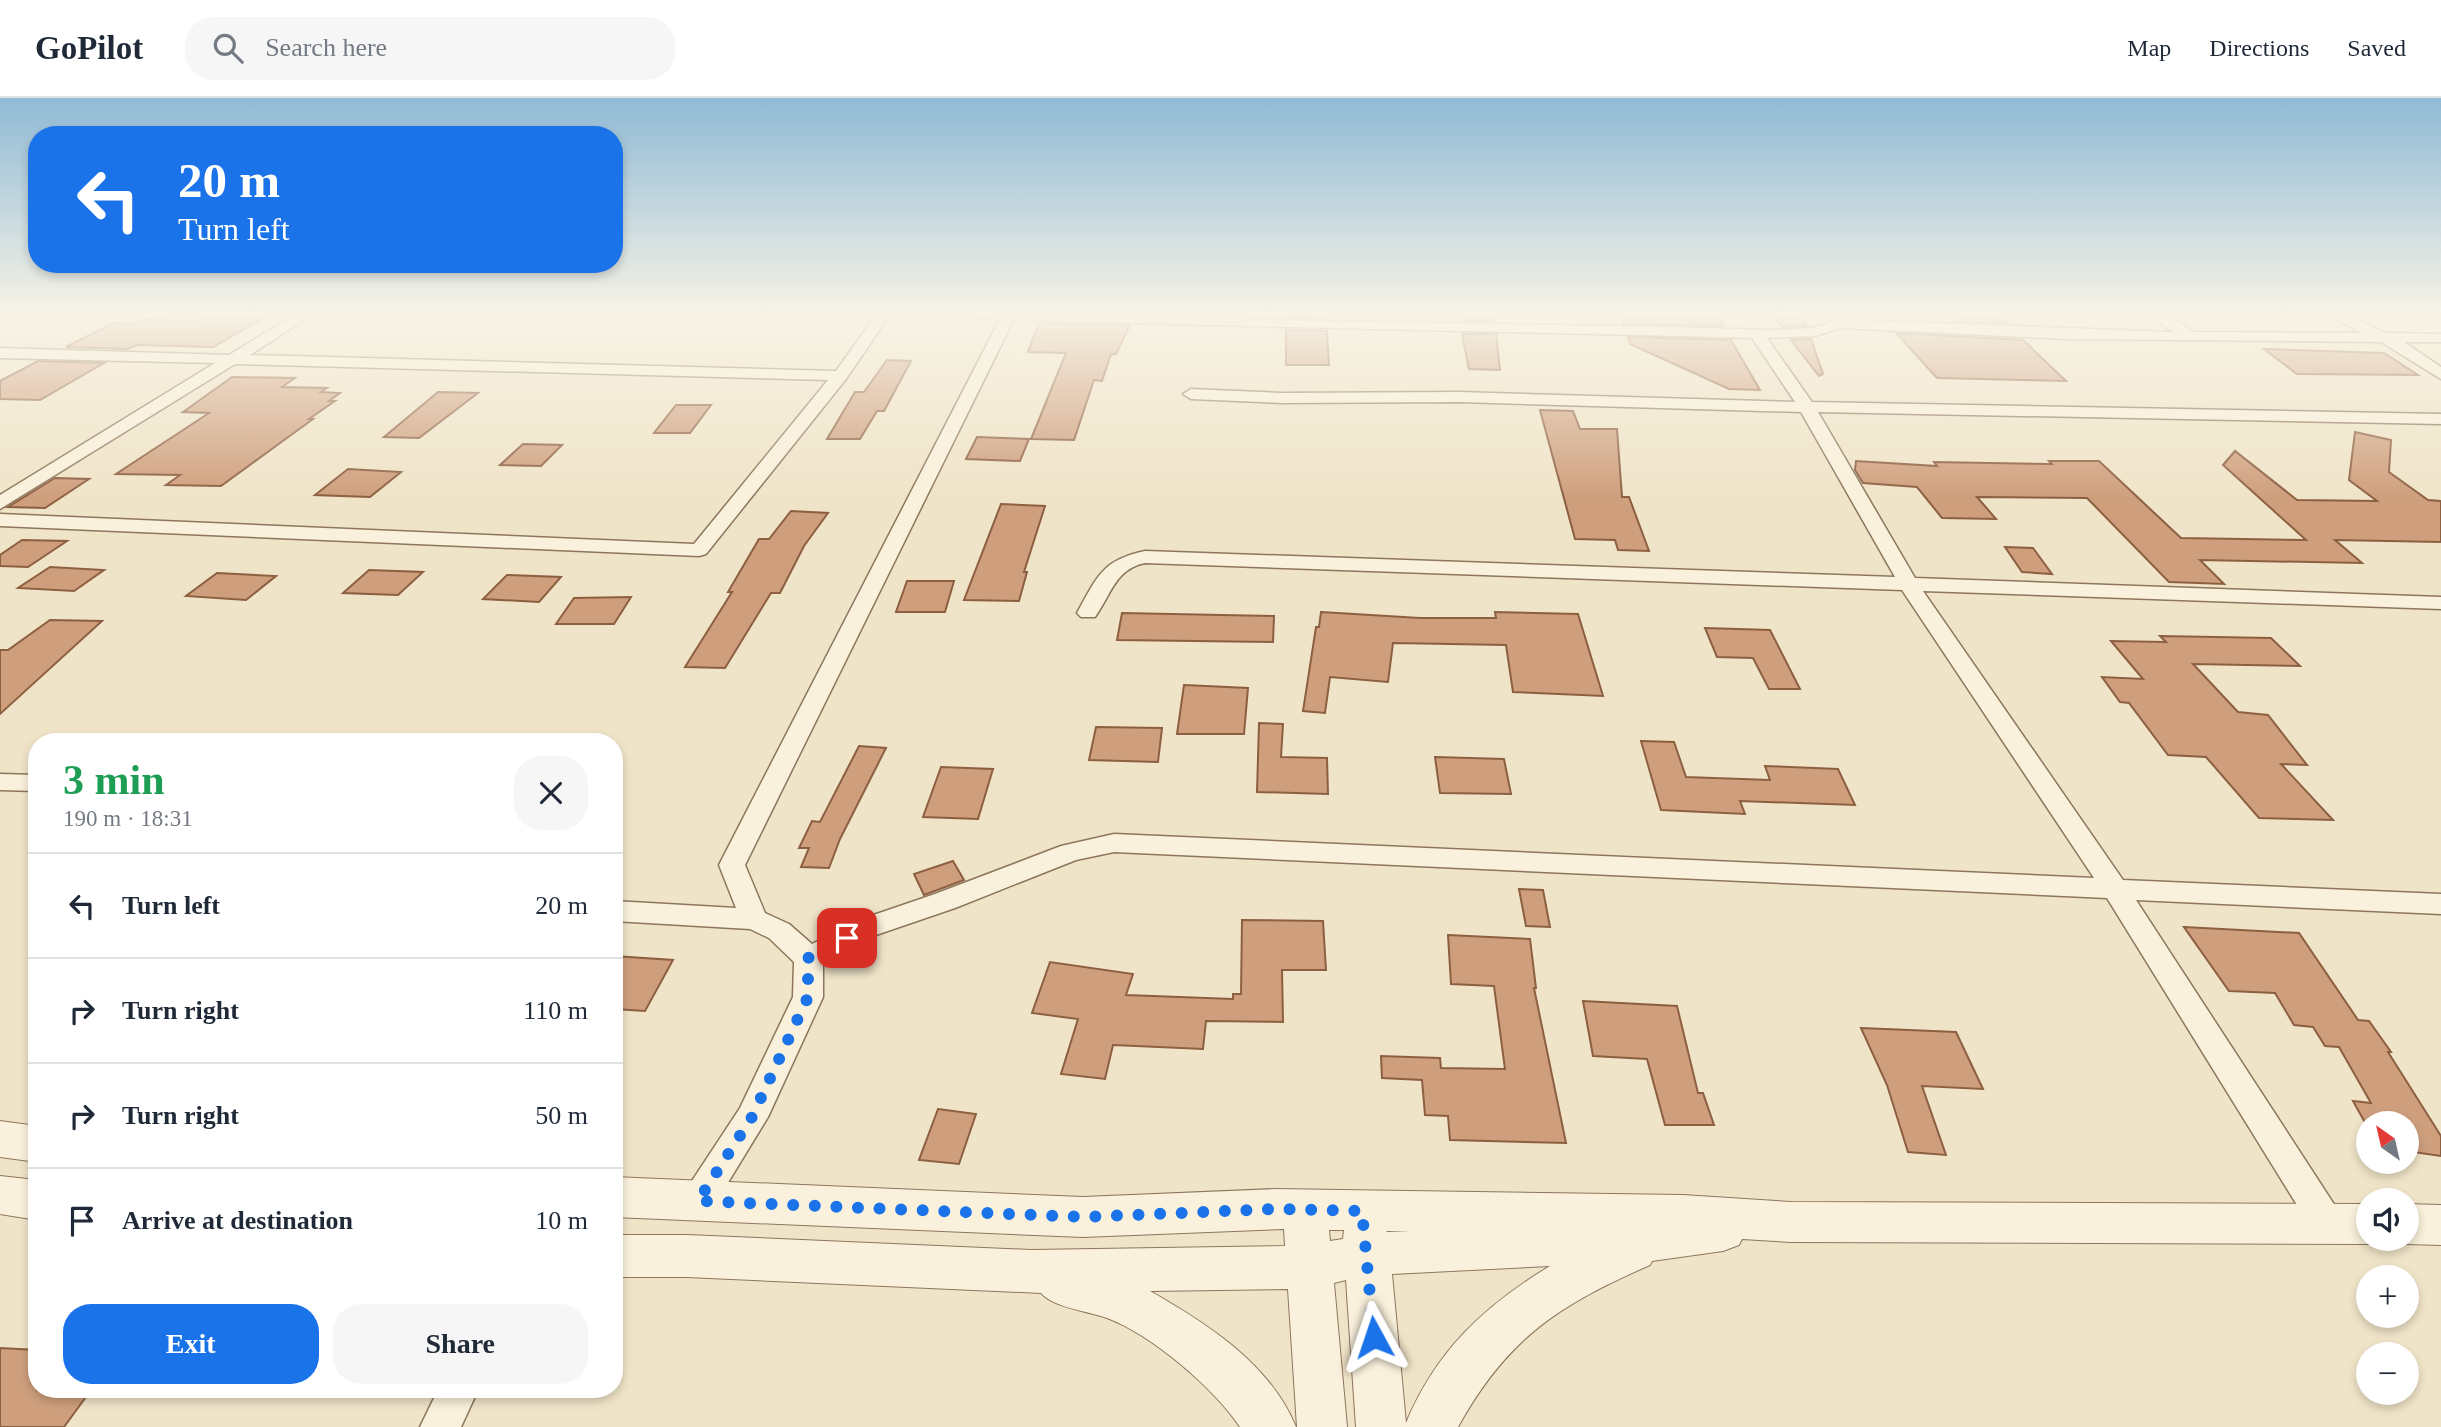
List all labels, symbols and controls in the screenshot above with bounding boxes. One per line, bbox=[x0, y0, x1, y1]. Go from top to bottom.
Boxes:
search box bbox=[185, 17, 675, 80]
icon: search bbox=[209, 29, 247, 67]
text: GoPilot bbox=[35, 30, 143, 66]
text: Search here bbox=[265, 33, 387, 62]
text: Map bbox=[2127, 35, 2171, 61]
text: Directions bbox=[2209, 35, 2309, 61]
text: Saved bbox=[2347, 35, 2406, 61]
text: 20 m bbox=[178, 153, 280, 208]
icon: left bbox=[63, 154, 154, 245]
text: Turn left bbox=[178, 211, 290, 247]
button: close bbox=[514, 756, 588, 830]
text: 3 min bbox=[63, 757, 165, 803]
text: 190 m · 18:31 bbox=[63, 806, 193, 831]
icon: left bbox=[63, 887, 101, 925]
text: Turn left bbox=[122, 891, 220, 920]
text: 20 m bbox=[535, 891, 588, 920]
pin bbox=[817, 908, 877, 968]
icon: arrive bbox=[828, 919, 866, 957]
icon: right bbox=[63, 992, 101, 1030]
text: Turn right bbox=[122, 996, 239, 1025]
text: 110 m bbox=[523, 996, 588, 1025]
icon: right bbox=[63, 1097, 101, 1135]
text: Turn right bbox=[122, 1101, 239, 1130]
text: 50 m bbox=[535, 1101, 588, 1130]
north arrow bbox=[2356, 1111, 2418, 1174]
map controls bbox=[2356, 1111, 2419, 1405]
button: sound bbox=[2356, 1188, 2419, 1251]
icon: arrive bbox=[63, 1202, 101, 1240]
text: Arrive at destination bbox=[122, 1206, 353, 1235]
text: 10 m bbox=[535, 1206, 588, 1235]
button: + bbox=[2356, 1265, 2419, 1328]
position arrow bbox=[1337, 1300, 1411, 1374]
button: Exit bbox=[63, 1304, 319, 1384]
button: Share bbox=[333, 1304, 588, 1384]
button: − bbox=[2356, 1342, 2419, 1405]

